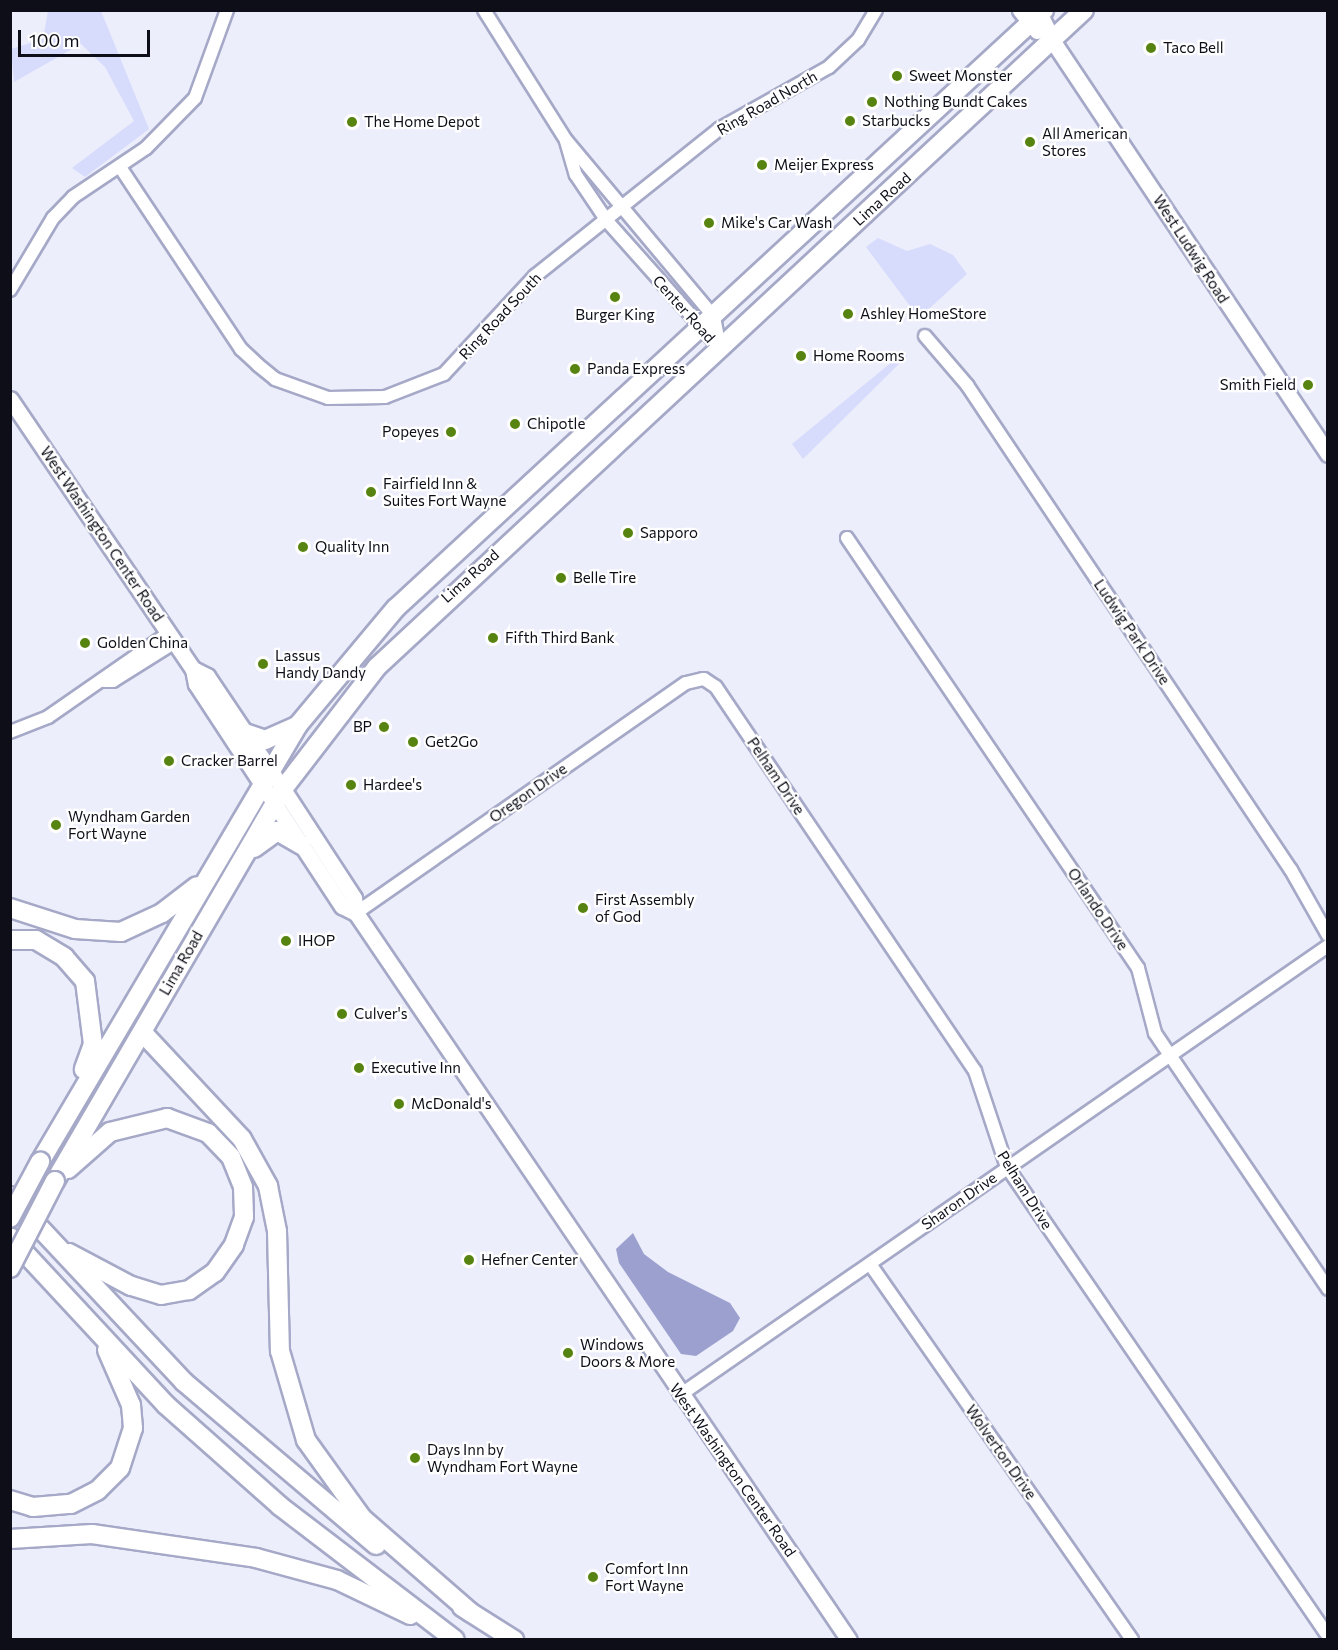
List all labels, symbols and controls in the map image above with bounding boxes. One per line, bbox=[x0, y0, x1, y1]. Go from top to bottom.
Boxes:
scale bar bbox=[21, 18, 153, 56]
text: 100 m bbox=[29, 29, 79, 51]
place label: Taco Bell bbox=[1163, 39, 1224, 57]
marker: Taco Bell bbox=[1144, 41, 1158, 55]
street label: Ring Road North bbox=[714, 67, 820, 139]
place label: Sweet Monster bbox=[909, 67, 1013, 85]
marker: Sweet Monster bbox=[890, 69, 904, 83]
place label: Nothing Bundt Cakes bbox=[884, 93, 1027, 111]
marker: Nothing Bundt Cakes bbox=[865, 95, 879, 109]
place label: Starbucks bbox=[862, 112, 930, 130]
place label: The Home Depot bbox=[364, 113, 480, 131]
marker: Starbucks bbox=[843, 114, 857, 128]
marker: The Home Depot bbox=[345, 115, 359, 129]
place label: All American Stores bbox=[1042, 124, 1128, 159]
marker: All American Stores bbox=[1023, 135, 1037, 149]
place label: Meijer Express bbox=[774, 156, 874, 174]
marker: Meijer Express bbox=[755, 158, 769, 172]
street label: Lima Road bbox=[849, 168, 915, 230]
street label: West Ludwig Road bbox=[1149, 191, 1233, 307]
place label: Mike's Car Wash bbox=[721, 214, 832, 232]
marker: Mike's Car Wash bbox=[702, 216, 716, 230]
street label: Ring Road South bbox=[455, 269, 545, 363]
street label: Center Road bbox=[649, 272, 719, 346]
marker: Burger King bbox=[608, 290, 622, 304]
place label: Ashley HomeStore bbox=[860, 305, 986, 323]
place label: Burger King bbox=[575, 306, 655, 324]
marker: Ashley HomeStore bbox=[841, 307, 855, 321]
place label: Home Rooms bbox=[813, 347, 904, 365]
marker: Home Rooms bbox=[794, 349, 808, 363]
place label: Panda Express bbox=[587, 360, 685, 378]
marker: Panda Express bbox=[568, 362, 582, 376]
place label: Smith Field bbox=[1220, 376, 1296, 394]
marker: Smith Field bbox=[1301, 378, 1315, 392]
place label: Chipotle bbox=[527, 415, 585, 433]
marker: Chipotle bbox=[508, 417, 522, 431]
place label: Popeyes bbox=[382, 423, 439, 441]
marker: Popeyes bbox=[444, 425, 458, 439]
street label: West Washington Center Road bbox=[37, 443, 167, 625]
place label: Fairfield Inn & Suites Fort Wayne bbox=[383, 474, 506, 509]
marker: Fairfield Inn & Suites Fort Wayne bbox=[364, 485, 378, 499]
place label: Sapporo bbox=[640, 524, 698, 542]
marker: Sapporo bbox=[621, 526, 635, 540]
place label: Quality Inn bbox=[315, 538, 389, 556]
marker: Quality Inn bbox=[296, 540, 310, 554]
street label: Lima Road bbox=[437, 545, 503, 607]
place label: Belle Tire bbox=[573, 569, 636, 587]
marker: Belle Tire bbox=[554, 571, 568, 585]
street label: Ludwig Park Drive bbox=[1090, 576, 1174, 688]
place label: Fifth Third Bank bbox=[505, 629, 615, 647]
marker: Fifth Third Bank bbox=[486, 631, 500, 645]
place label: Golden China bbox=[97, 634, 188, 652]
marker: Golden China bbox=[78, 636, 92, 650]
place label: Lassus Handy Dandy bbox=[275, 646, 366, 681]
marker: Lassus Handy Dandy bbox=[256, 657, 270, 671]
place label: BP bbox=[353, 718, 372, 736]
marker: BP bbox=[377, 720, 391, 734]
place label: Get2Go bbox=[425, 733, 478, 751]
street label: Pelham Drive bbox=[744, 734, 808, 818]
marker: Get2Go bbox=[406, 735, 420, 749]
place label: Cracker Barrel bbox=[181, 752, 278, 770]
marker: Cracker Barrel bbox=[162, 754, 176, 768]
street label: Oregon Drive bbox=[486, 760, 570, 826]
place label: Hardee's bbox=[363, 776, 422, 794]
marker: Hardee's bbox=[344, 778, 358, 792]
place label: Wyndham Garden Fort Wayne bbox=[68, 807, 190, 842]
marker: Wyndham Garden Fort Wayne bbox=[49, 818, 63, 832]
street label: Orlando Drive bbox=[1064, 864, 1132, 954]
place label: First Assembly of God bbox=[595, 890, 694, 925]
marker: First Assembly of God bbox=[576, 901, 590, 915]
street label: Lima Road bbox=[155, 928, 207, 998]
place label: IHOP bbox=[298, 932, 335, 950]
marker: IHOP bbox=[279, 934, 293, 948]
place label: Culver's bbox=[354, 1005, 408, 1023]
marker: Culver's bbox=[335, 1007, 349, 1021]
place label: Executive Inn bbox=[371, 1059, 461, 1077]
marker: Executive Inn bbox=[352, 1061, 366, 1075]
place label: McDonald's bbox=[411, 1095, 492, 1113]
marker: McDonald's bbox=[392, 1097, 406, 1111]
street label: Pelham Drive bbox=[994, 1147, 1056, 1233]
street label: Sharon Drive bbox=[918, 1168, 1000, 1234]
place label: Hefner Center bbox=[481, 1251, 578, 1269]
marker: Hefner Center bbox=[462, 1253, 476, 1267]
place label: Windows Doors & More bbox=[580, 1335, 675, 1370]
marker: Windows Doors & More bbox=[561, 1346, 575, 1360]
street label: West Washington Center Road bbox=[666, 1380, 800, 1560]
street label: Wolverton Drive bbox=[962, 1401, 1040, 1503]
place label: Days Inn by Wyndham Fort Wayne bbox=[427, 1440, 578, 1475]
marker: Days Inn by Wyndham Fort Wayne bbox=[408, 1451, 422, 1465]
place label: Comfort Inn Fort Wayne bbox=[605, 1559, 688, 1594]
marker: Comfort Inn Fort Wayne bbox=[586, 1570, 600, 1584]

